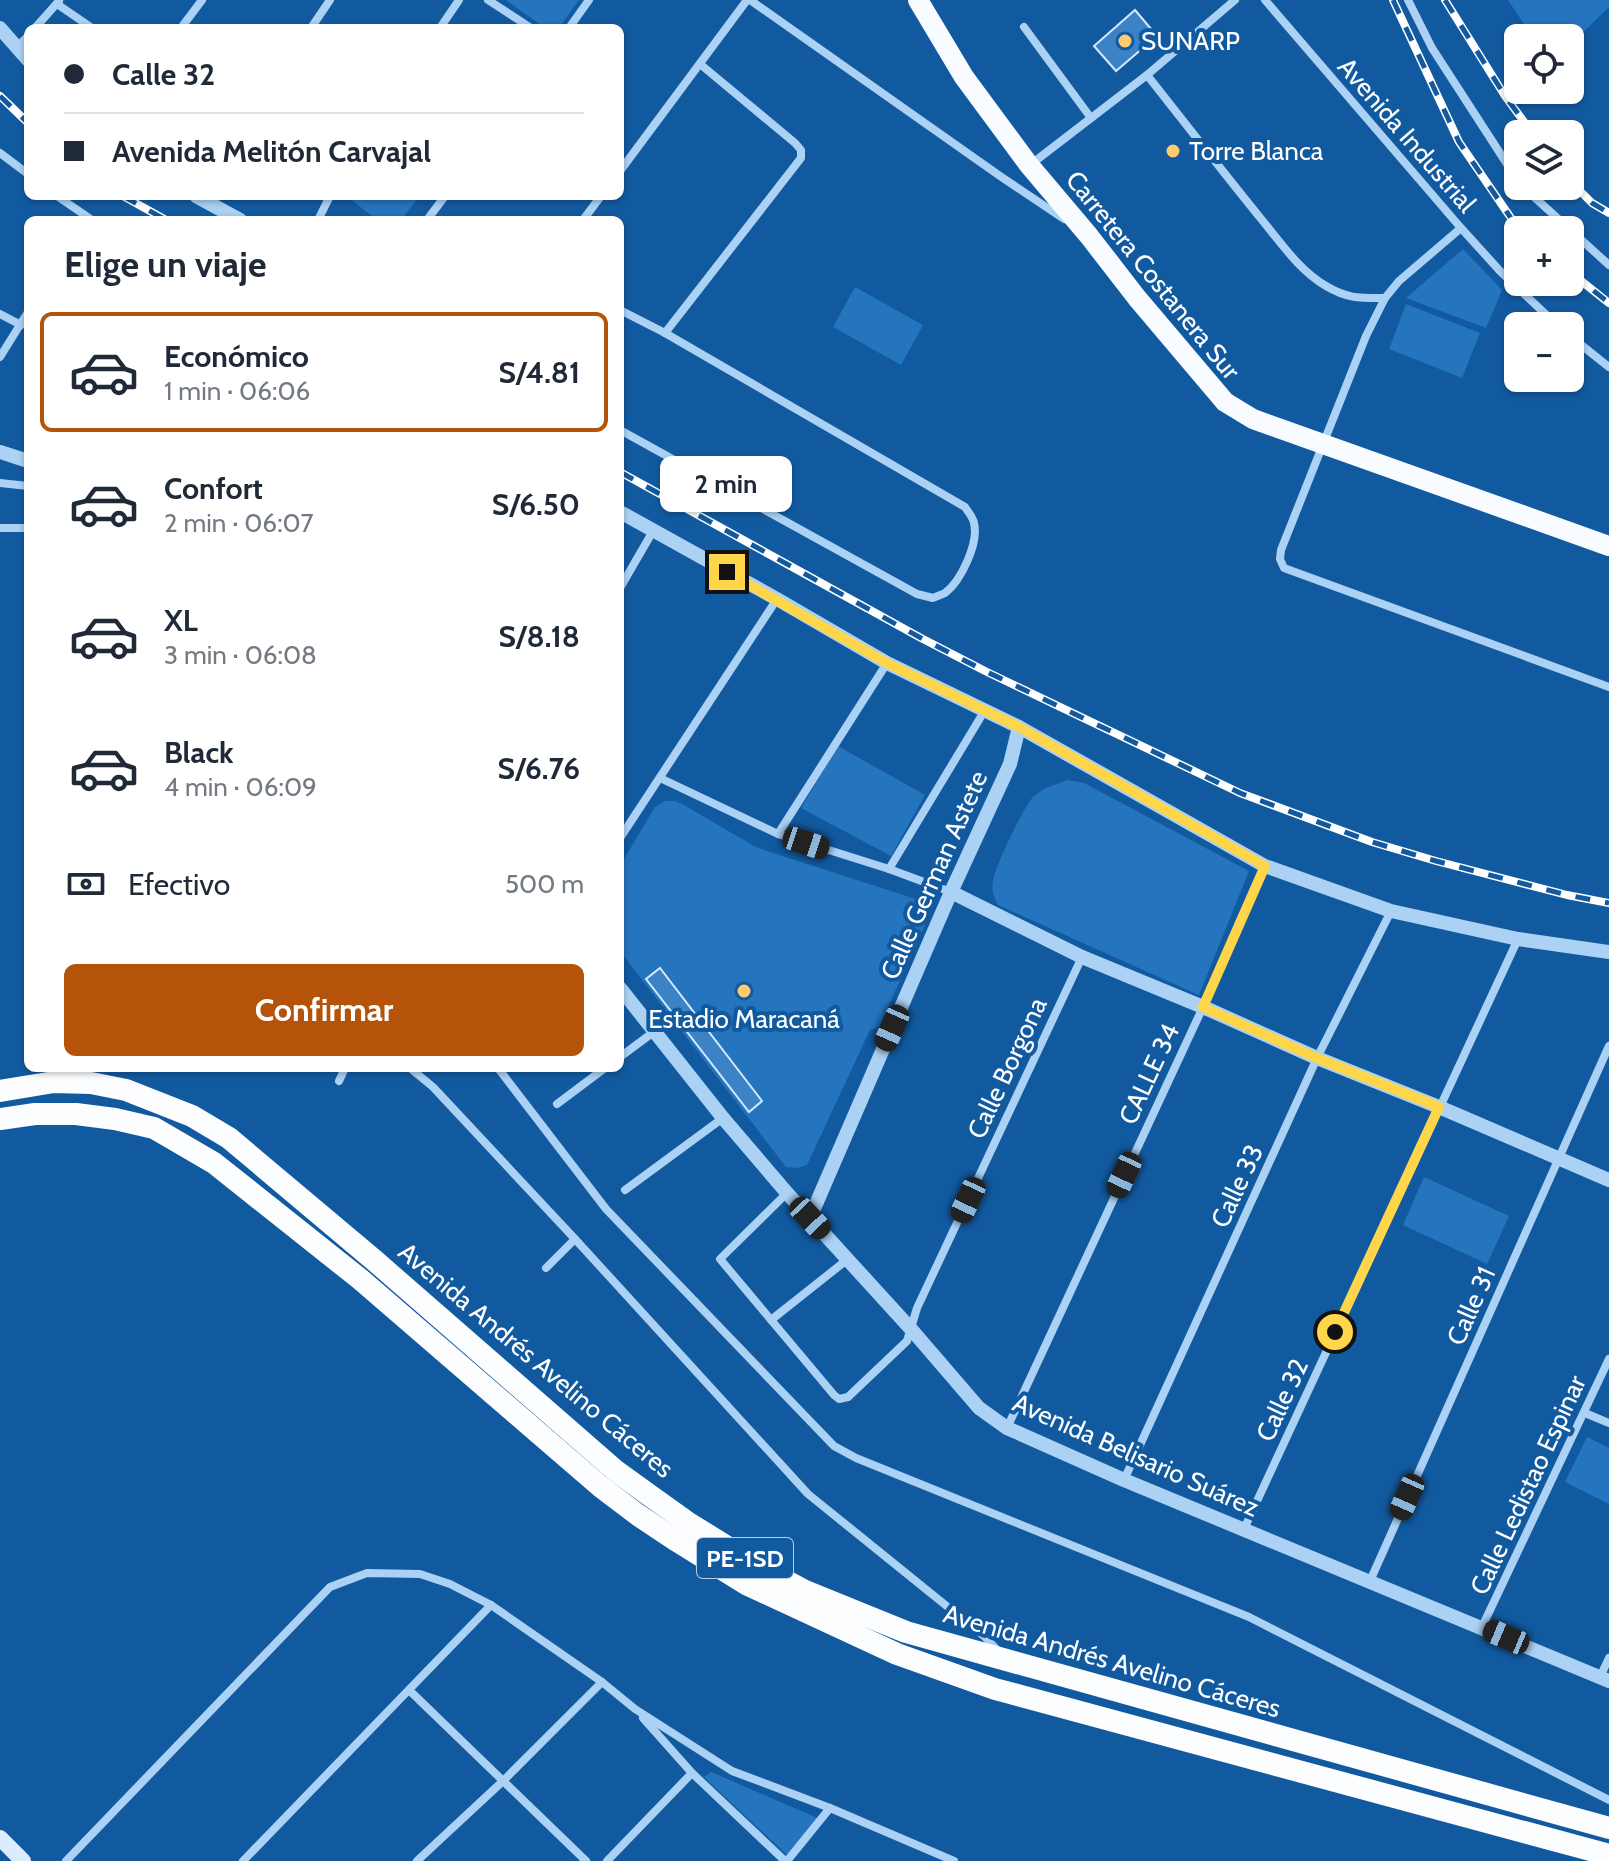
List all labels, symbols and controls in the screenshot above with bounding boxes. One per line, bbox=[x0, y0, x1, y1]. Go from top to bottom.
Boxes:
map controls bbox=[1504, 24, 1584, 392]
button: locate bbox=[1504, 24, 1584, 104]
place label: SUNARP bbox=[1141, 25, 1240, 57]
marker: SUNARP bbox=[1116, 32, 1134, 50]
street label: Avenida Industrial bbox=[1331, 51, 1483, 219]
text: Calle 32 bbox=[112, 56, 215, 93]
button: layers bbox=[1504, 120, 1584, 200]
text: Avenida Melitón Carvajal bbox=[112, 133, 431, 170]
place label: Torre Blanca bbox=[1189, 135, 1324, 167]
marker: Torre Blanca bbox=[1164, 142, 1182, 160]
street label: Carretera Costanera Sur bbox=[1059, 164, 1248, 386]
button: + bbox=[1504, 216, 1584, 296]
text: Elige un viaje bbox=[64, 242, 267, 286]
button: − bbox=[1504, 312, 1584, 392]
icon: car bbox=[68, 336, 140, 408]
text: Económico bbox=[164, 338, 309, 375]
text: S/4.81 bbox=[498, 354, 580, 391]
text: 1 min · 06:06 bbox=[164, 375, 310, 407]
callout: 2 min bbox=[661, 456, 793, 512]
icon: car bbox=[68, 468, 140, 540]
text: 2 min bbox=[695, 468, 757, 500]
text: Confort bbox=[164, 470, 263, 507]
text: S/6.50 bbox=[492, 486, 580, 523]
text: 2 min · 06:07 bbox=[164, 507, 313, 539]
route end bbox=[709, 554, 745, 590]
icon: car bbox=[68, 600, 140, 672]
text: XL bbox=[164, 602, 198, 639]
text: S/8.18 bbox=[498, 618, 580, 655]
text: 3 min · 06:08 bbox=[164, 639, 317, 671]
icon: car bbox=[68, 732, 140, 804]
text: Black bbox=[164, 734, 234, 771]
text: S/6.76 bbox=[498, 750, 580, 787]
street label: Calle German Astete bbox=[874, 766, 994, 984]
text: 4 min · 06:09 bbox=[164, 771, 317, 803]
car bbox=[779, 824, 833, 862]
icon: cash bbox=[64, 862, 108, 906]
text: Efectivo bbox=[128, 866, 230, 903]
text: 500 m bbox=[505, 868, 584, 900]
button: Confirmar bbox=[64, 964, 584, 1056]
marker: Estadio Maracaná bbox=[735, 982, 753, 1000]
street label: Calle Borgona bbox=[960, 992, 1054, 1144]
car bbox=[871, 1001, 913, 1055]
place label: Estadio Maracaná bbox=[648, 1003, 840, 1035]
street label: CALLE 34 bbox=[1112, 1019, 1186, 1129]
street label: Calle 33 bbox=[1204, 1139, 1270, 1233]
car bbox=[1103, 1148, 1145, 1202]
car bbox=[947, 1173, 989, 1227]
car bbox=[785, 1192, 835, 1244]
street label: Avenida Andrés Avelino Cáceres bbox=[392, 1235, 680, 1485]
street label: Calle 31 bbox=[1440, 1262, 1502, 1350]
route start bbox=[1317, 1314, 1353, 1350]
street label: Calle 32 bbox=[1249, 1354, 1315, 1446]
street label: Calle Ledistao Espinar bbox=[1463, 1370, 1593, 1600]
street label: Avenida Belisario Suárez bbox=[1008, 1386, 1264, 1524]
car bbox=[1386, 1470, 1428, 1524]
road number: PE-1SD bbox=[697, 1538, 793, 1578]
street label: Avenida Andrés Avelino Cáceres bbox=[940, 1597, 1284, 1725]
car bbox=[1479, 1617, 1533, 1657]

